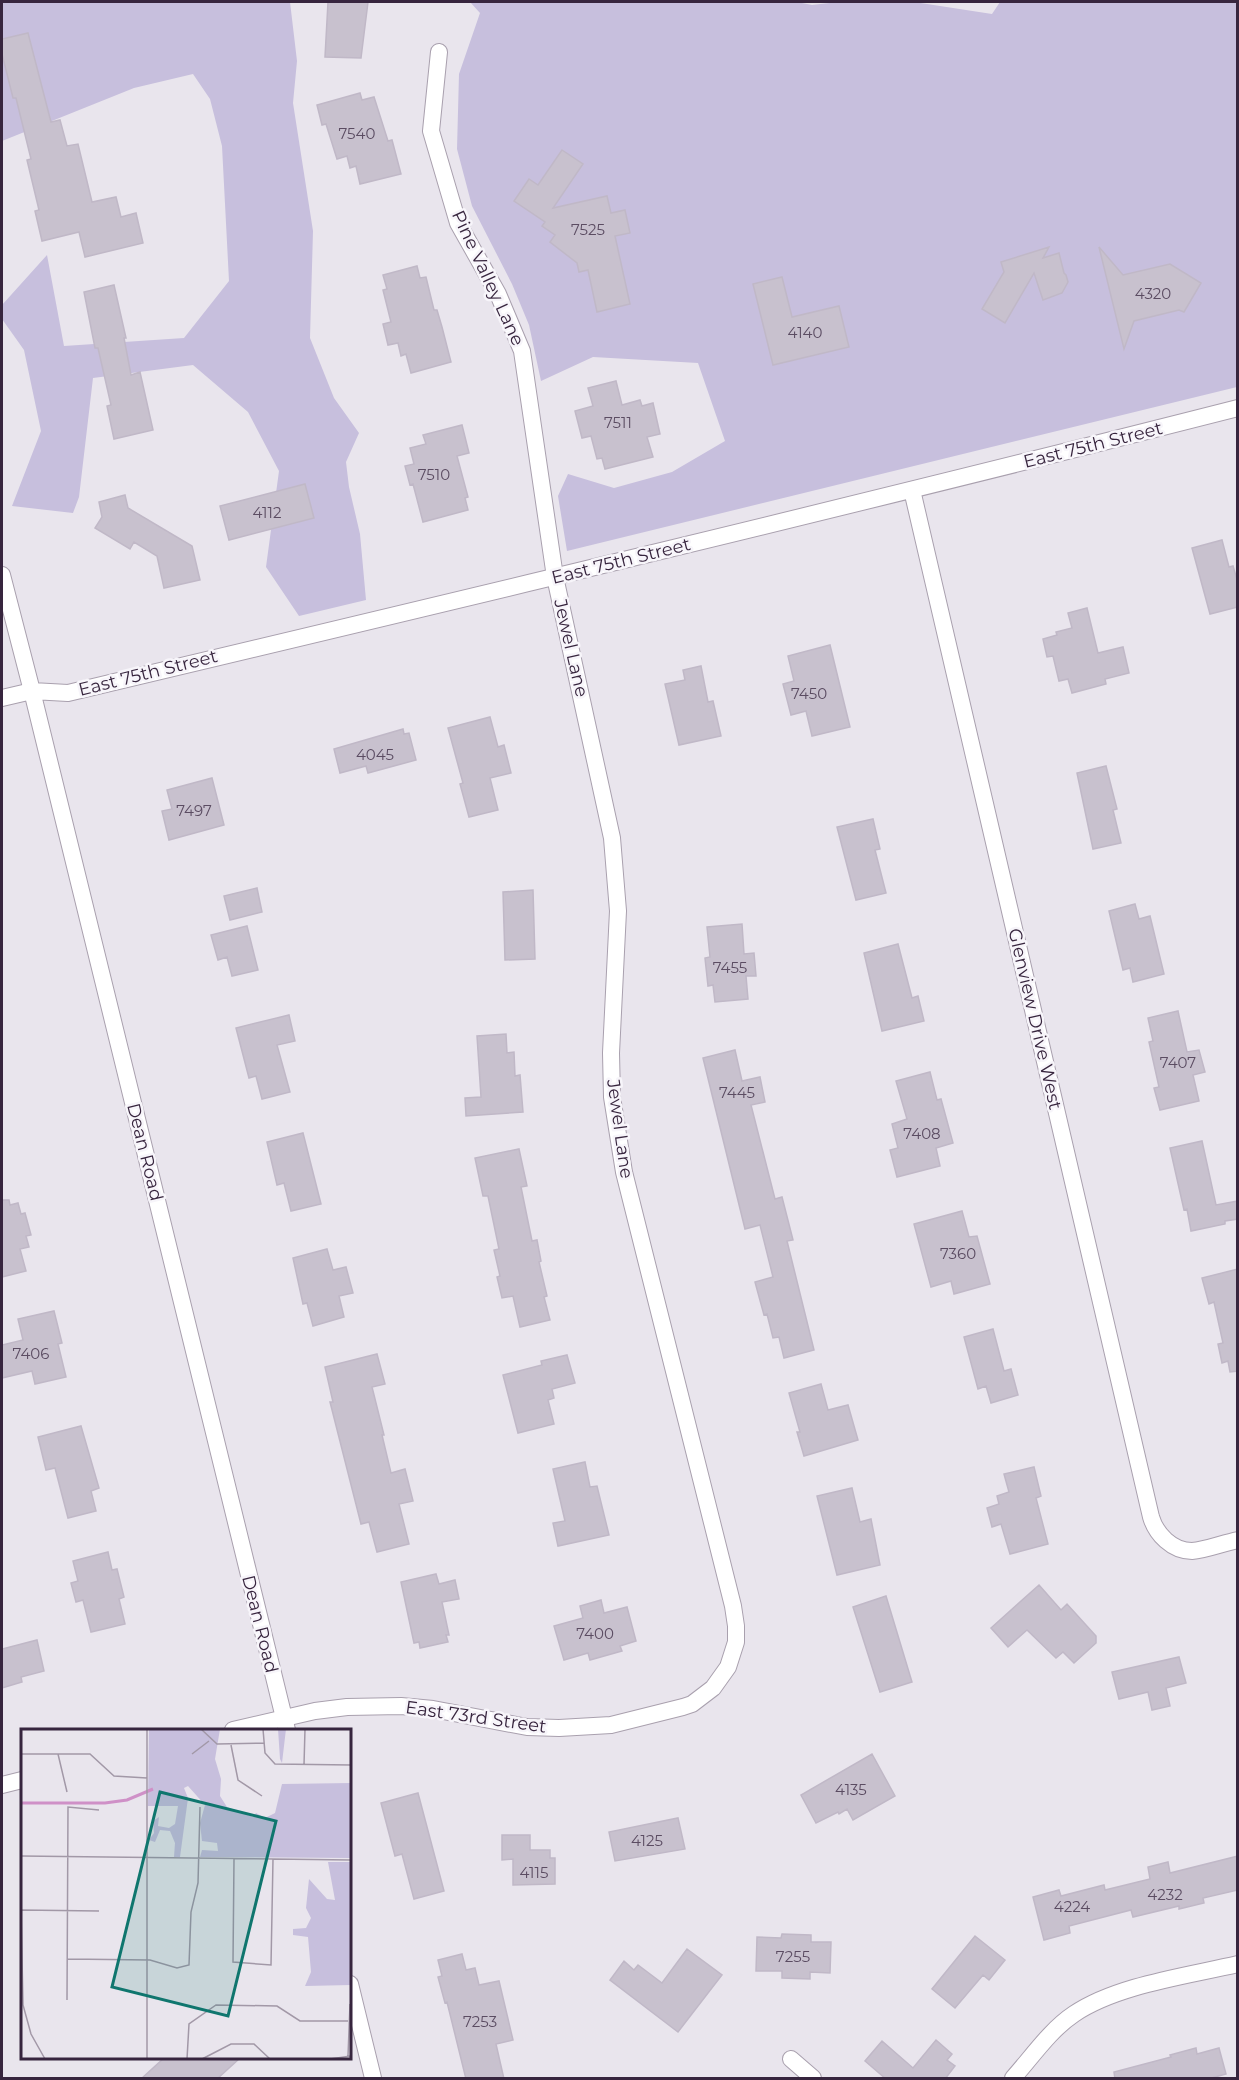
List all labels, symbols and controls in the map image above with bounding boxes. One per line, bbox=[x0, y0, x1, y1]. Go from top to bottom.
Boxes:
house number: 7540 bbox=[339, 124, 376, 143]
street label: Pine Valley Lane bbox=[447, 207, 529, 349]
house number: 7525 bbox=[571, 220, 605, 239]
house number: 4320 bbox=[1135, 284, 1171, 303]
house number: 4140 bbox=[788, 323, 822, 342]
house number: 7511 bbox=[604, 413, 632, 432]
street label: East 75th Street bbox=[1021, 417, 1165, 473]
house number: 7510 bbox=[418, 465, 450, 484]
house number: 4112 bbox=[253, 503, 281, 522]
street label: East 75th Street bbox=[549, 533, 693, 589]
street label: Jewel Lane bbox=[549, 596, 593, 699]
street label: East 75th Street bbox=[76, 645, 220, 701]
house number: 7450 bbox=[791, 684, 827, 703]
house number: 4045 bbox=[356, 745, 394, 764]
house number: 7497 bbox=[176, 801, 212, 820]
street label: Glenview Drive West bbox=[1003, 926, 1067, 1112]
house number: 7455 bbox=[713, 958, 747, 977]
house number: 7407 bbox=[1160, 1053, 1196, 1072]
street label: Jewel Lane bbox=[602, 1077, 638, 1180]
house number: 7445 bbox=[719, 1083, 755, 1102]
street label: Dean Road bbox=[122, 1101, 168, 1203]
house number: 7408 bbox=[903, 1124, 941, 1143]
house number: 7360 bbox=[940, 1244, 976, 1263]
house number: 7406 bbox=[13, 1344, 49, 1363]
street label: Dean Road bbox=[237, 1573, 283, 1675]
house number: 7400 bbox=[576, 1624, 614, 1643]
street label: East 73rd Street bbox=[404, 1696, 548, 1738]
inset map bbox=[21, 1729, 351, 2059]
house number: 4135 bbox=[835, 1780, 867, 1799]
house number: 4125 bbox=[631, 1831, 663, 1850]
house number: 4115 bbox=[520, 1863, 548, 1882]
house number: 4232 bbox=[1147, 1885, 1183, 1904]
house number: 4224 bbox=[1054, 1897, 1090, 1916]
house number: 7255 bbox=[776, 1947, 810, 1966]
house number: 7253 bbox=[463, 2012, 497, 2031]

